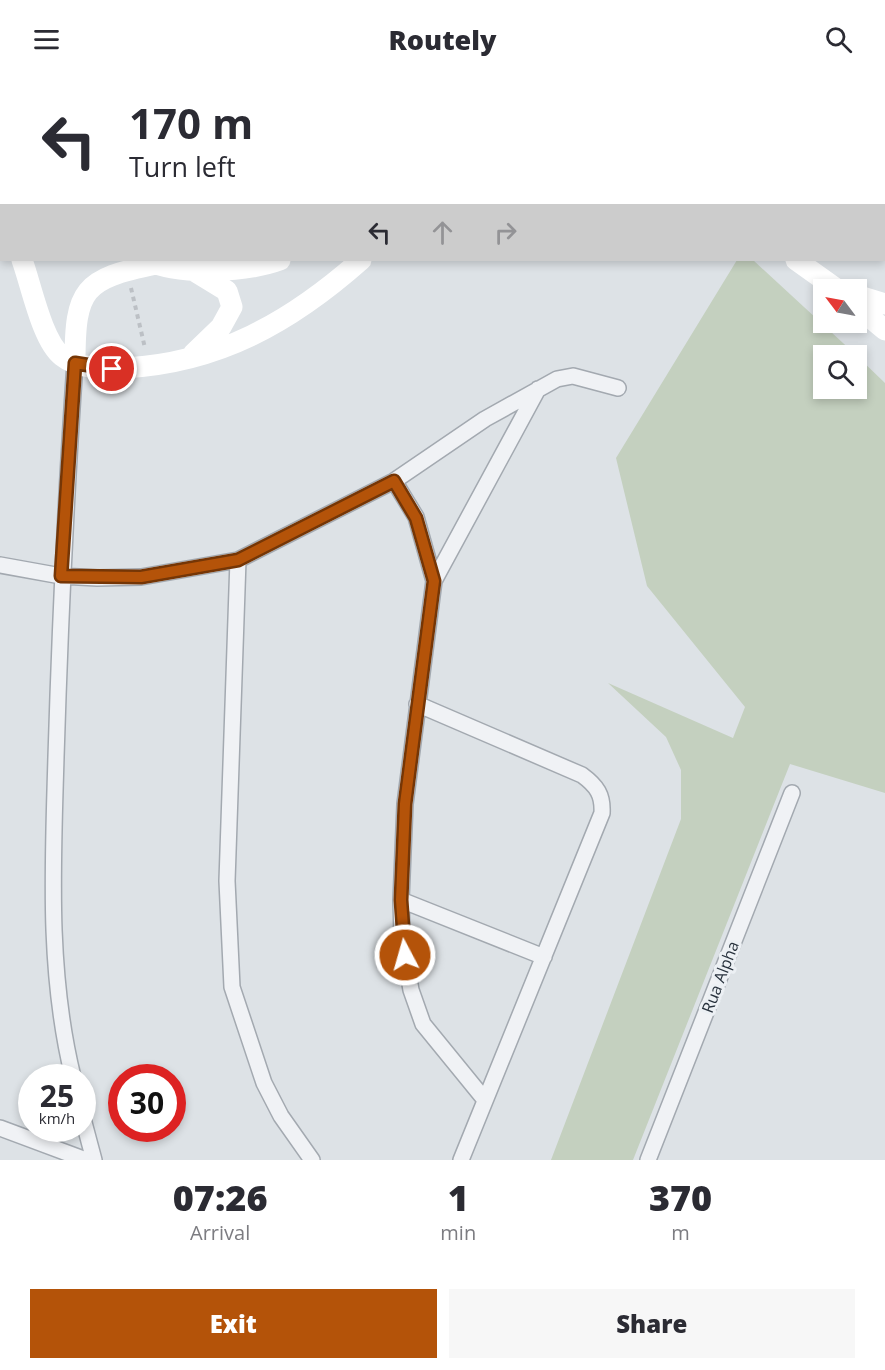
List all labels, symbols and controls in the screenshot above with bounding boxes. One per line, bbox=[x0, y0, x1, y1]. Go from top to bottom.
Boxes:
text: Routely bbox=[389, 21, 496, 58]
icon: menu bbox=[30, 23, 63, 56]
icon: search bbox=[822, 23, 855, 56]
text: 170 m bbox=[129, 94, 253, 151]
icon: left bbox=[30, 102, 108, 180]
text: Turn left bbox=[129, 148, 236, 185]
icon: left bbox=[363, 216, 396, 249]
icon: ahead bbox=[426, 216, 459, 249]
icon: right bbox=[489, 216, 522, 249]
north arrow bbox=[813, 279, 867, 333]
map controls bbox=[813, 279, 867, 399]
pin bbox=[86, 343, 137, 394]
button: search bbox=[813, 345, 867, 399]
icon: arrive bbox=[95, 352, 128, 385]
position arrow bbox=[373, 923, 437, 987]
street label: Rua Alpha bbox=[696, 938, 744, 1016]
speed limit sign: 30 bbox=[108, 1064, 186, 1142]
text: 25 bbox=[40, 1075, 74, 1116]
text: km/h bbox=[39, 1108, 75, 1128]
text: 07:26 bbox=[173, 1173, 268, 1222]
text: 1 bbox=[448, 1173, 469, 1222]
text: 370 bbox=[649, 1173, 712, 1222]
text: Arrival bbox=[190, 1219, 250, 1246]
text: min bbox=[440, 1219, 476, 1246]
text: m bbox=[671, 1219, 690, 1246]
button: Exit bbox=[30, 1289, 437, 1358]
button: Share bbox=[449, 1289, 855, 1358]

